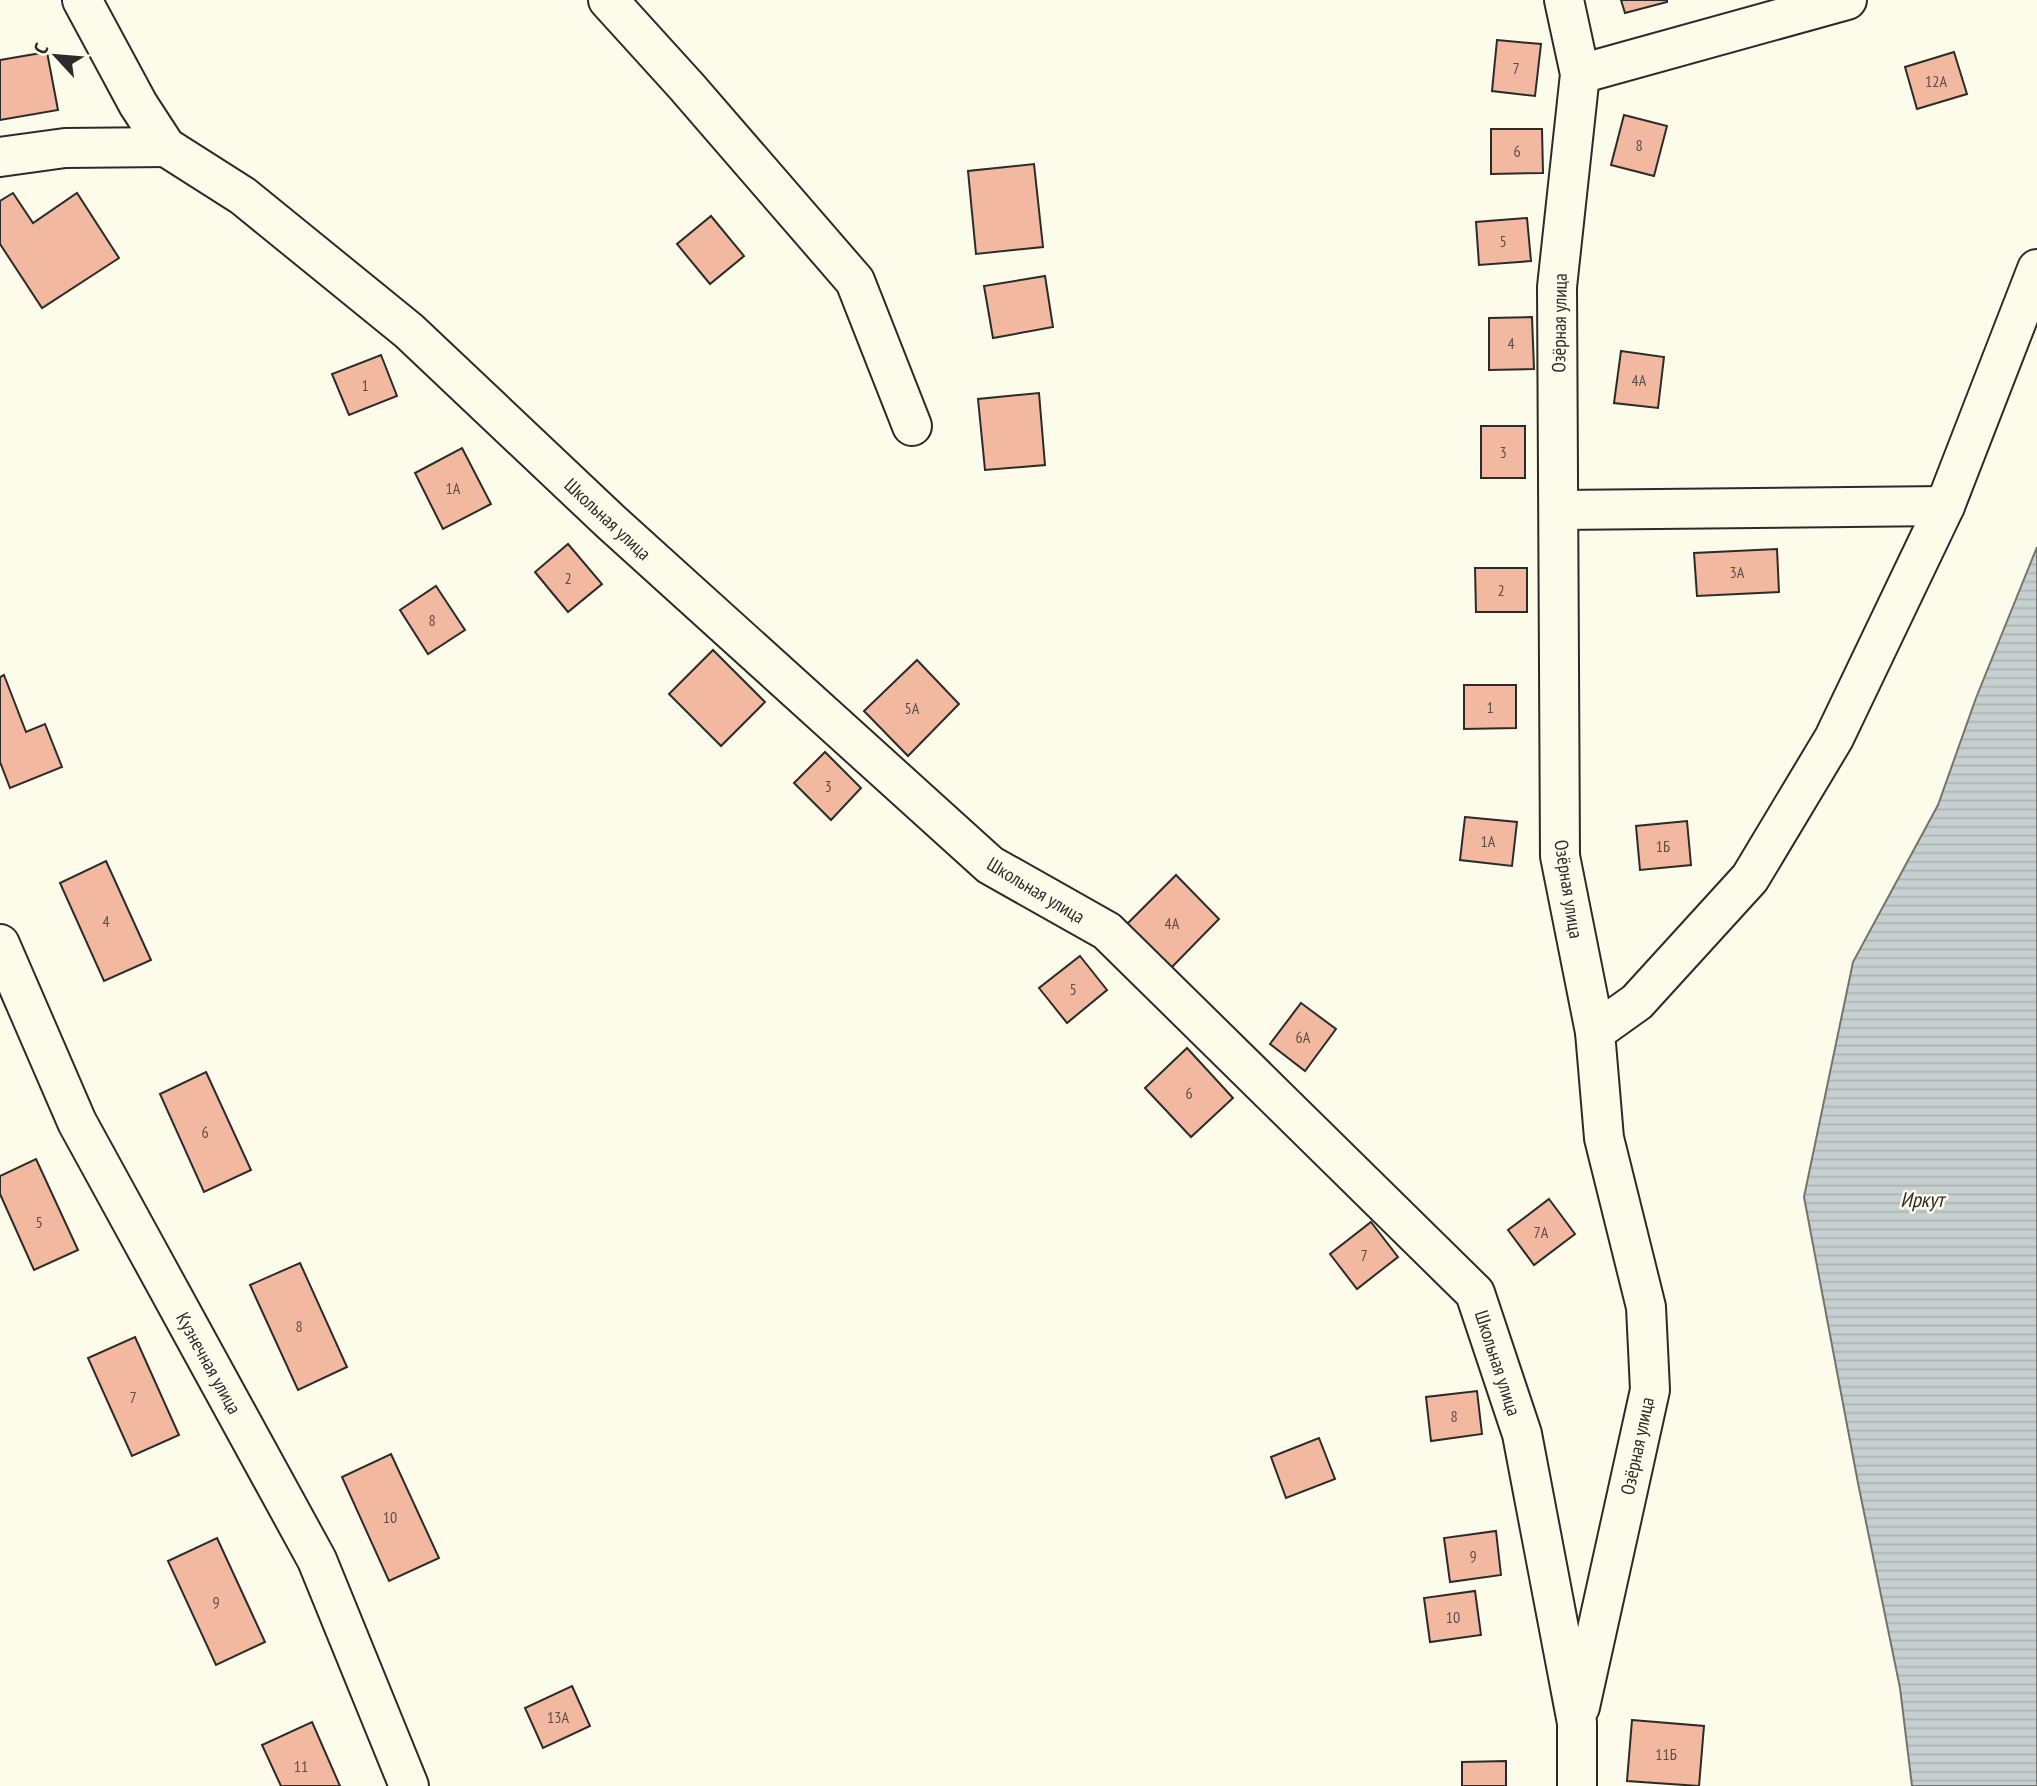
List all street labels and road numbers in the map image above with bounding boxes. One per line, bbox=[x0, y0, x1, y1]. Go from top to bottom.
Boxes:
street label: Озёрная улица bbox=[1546, 273, 1572, 373]
street label: Школьная улица bbox=[560, 473, 656, 565]
street label: Озёрная улица bbox=[1549, 838, 1589, 940]
street label: Школьная улица bbox=[983, 851, 1089, 929]
street label: Школьная улица bbox=[1470, 1307, 1526, 1419]
street label: Кузнечная улица bbox=[171, 1308, 247, 1418]
street label: Озёрная улица bbox=[1615, 1395, 1659, 1497]

